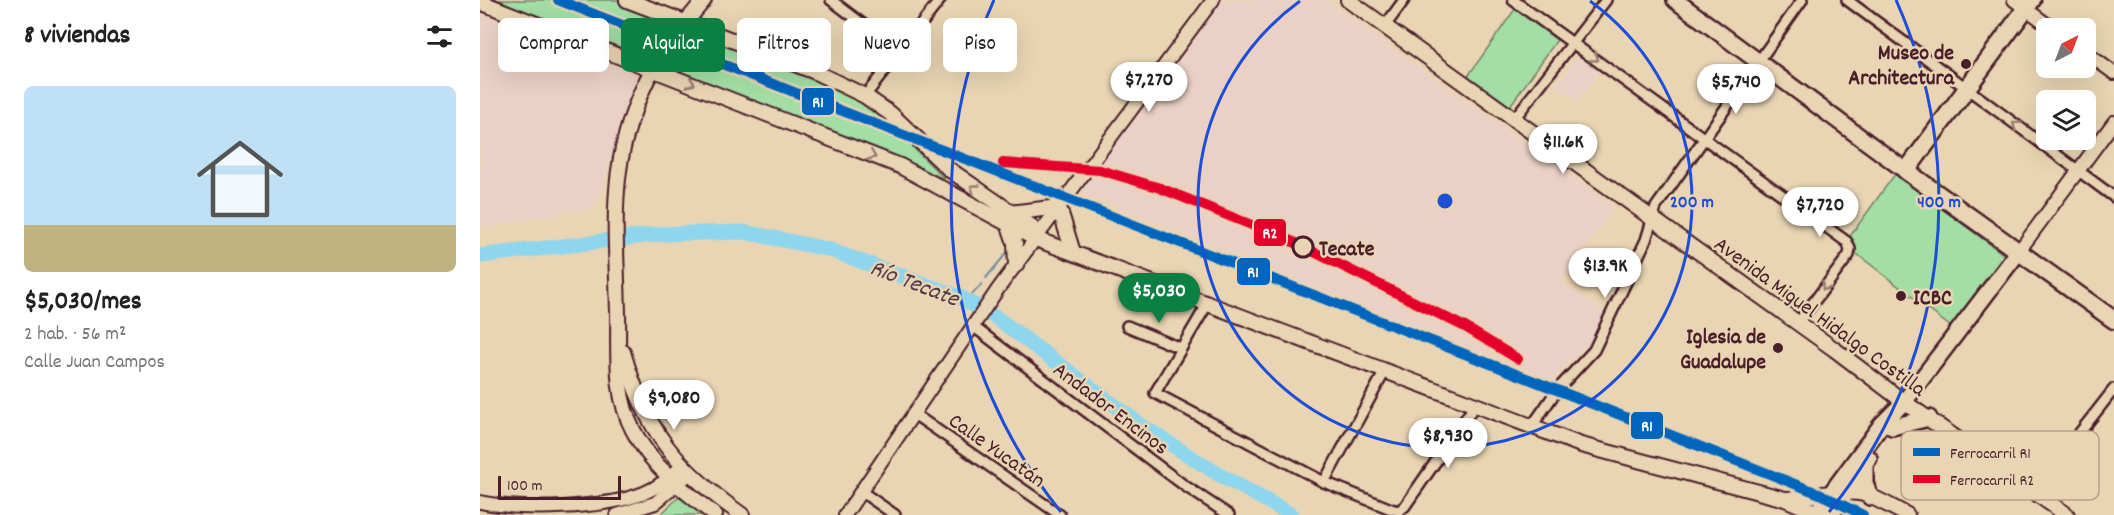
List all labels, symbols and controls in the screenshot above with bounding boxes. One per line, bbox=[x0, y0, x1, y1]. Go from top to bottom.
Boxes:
text: 8 viviendas bbox=[24, 18, 130, 55]
chip: Comprar bbox=[498, 18, 609, 72]
chip: Alquilar bbox=[621, 18, 725, 72]
chip: Filtros bbox=[737, 18, 831, 72]
chip: Nuevo bbox=[843, 18, 931, 72]
chip: Piso bbox=[943, 18, 1017, 72]
north arrow bbox=[2036, 18, 2096, 78]
map controls bbox=[2036, 18, 2096, 150]
icon: filters bbox=[423, 20, 456, 53]
place label: Museo de Architectura bbox=[1848, 39, 1955, 95]
one-way arrow bbox=[1589, 51, 1600, 62]
marker: Museo de Architectura bbox=[1959, 57, 1973, 71]
pin: $7,270 bbox=[1100, 62, 1198, 113]
pin: $5,740 bbox=[1687, 64, 1785, 115]
text: $7,270 bbox=[1125, 67, 1173, 95]
text: $5,740 bbox=[1711, 69, 1761, 97]
one-way arrow bbox=[685, 76, 696, 88]
line badge: R1 bbox=[801, 87, 835, 116]
button: layers bbox=[2036, 90, 2096, 150]
text: R1 bbox=[812, 92, 824, 115]
one-way arrow bbox=[2012, 121, 2023, 132]
pin: $11.6K bbox=[1514, 124, 1612, 175]
icon: home bbox=[186, 125, 294, 233]
text: $11.6K bbox=[1542, 129, 1584, 157]
one-way arrow bbox=[867, 148, 877, 161]
one-way arrow bbox=[970, 184, 981, 195]
pin: $7,720 bbox=[1771, 187, 1869, 238]
centre of rings bbox=[1435, 191, 1455, 211]
text: 200 m bbox=[1670, 191, 1714, 216]
text: 400 m bbox=[1917, 191, 1961, 216]
text: $7,720 bbox=[1796, 192, 1844, 220]
line badge: R2 bbox=[1253, 218, 1287, 247]
text: R2 bbox=[1263, 223, 1277, 246]
street label: Avenida Miguel Hidalgo Costilla bbox=[1707, 230, 1932, 406]
place label: Tecate bbox=[1319, 235, 1375, 266]
marker: Tecate bbox=[1292, 236, 1314, 258]
pin: $13.9K bbox=[1556, 248, 1654, 299]
water label: Río Tecate bbox=[865, 252, 965, 318]
text: $13.9K bbox=[1582, 253, 1628, 281]
line badge: R1 bbox=[1236, 257, 1271, 286]
text: R1 bbox=[1247, 262, 1259, 285]
pin: $5,030 bbox=[1110, 273, 1208, 324]
text: $5,030 bbox=[1132, 278, 1186, 306]
one-way arrow bbox=[1821, 281, 1832, 292]
text: $5,030/mes bbox=[24, 284, 142, 321]
place label: ICBC bbox=[1913, 284, 1952, 315]
marker: ICBC bbox=[1894, 289, 1908, 303]
text: 2 hab. · 56 m² bbox=[24, 321, 126, 349]
place label: Iglesia de Guadalupe bbox=[1680, 323, 1766, 379]
marker: Iglesia de Guadalupe bbox=[1771, 341, 1785, 355]
text: Calle Juan Campos bbox=[24, 349, 165, 377]
street label: Andador Encinos bbox=[1045, 356, 1174, 464]
pin: $9,080 bbox=[625, 380, 723, 431]
text: $9,080 bbox=[648, 385, 700, 413]
street label: Calle Yucatán bbox=[941, 407, 1051, 497]
line badge: R1 bbox=[1630, 411, 1664, 440]
text: R1 bbox=[1641, 416, 1653, 439]
pin: $8,930 bbox=[1399, 418, 1497, 469]
text: $8,930 bbox=[1423, 423, 1473, 451]
legend bbox=[1901, 431, 2099, 500]
text: Ferrocarril R1 bbox=[1950, 443, 2031, 466]
text: Ferrocarril R2 bbox=[1950, 470, 2034, 493]
scale bar bbox=[498, 473, 621, 500]
text: 100 m bbox=[507, 475, 543, 498]

